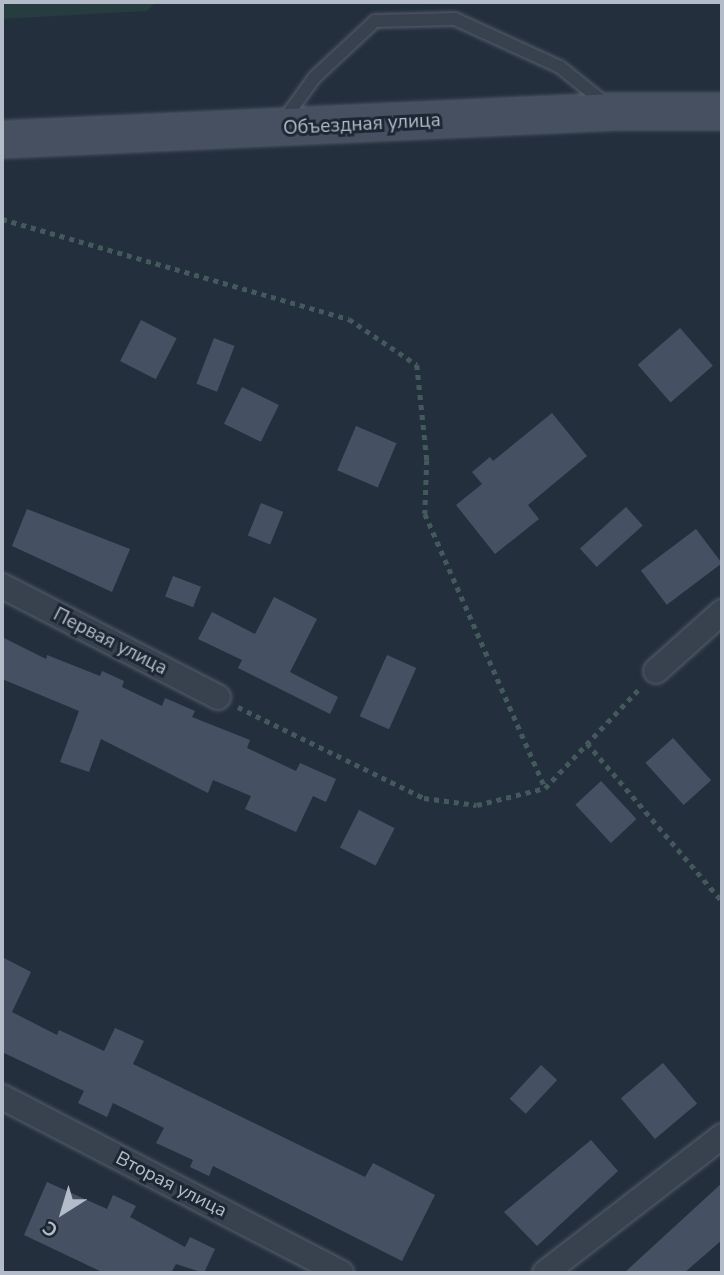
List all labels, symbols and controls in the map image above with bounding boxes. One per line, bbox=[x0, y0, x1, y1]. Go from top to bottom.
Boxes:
street label: Объездная улица bbox=[283, 109, 441, 141]
street label: Первая улица bbox=[49, 604, 171, 680]
street label: Вторая улица bbox=[112, 1147, 230, 1223]
north arrow bbox=[28, 1177, 98, 1247]
text: С bbox=[37, 1215, 63, 1243]

